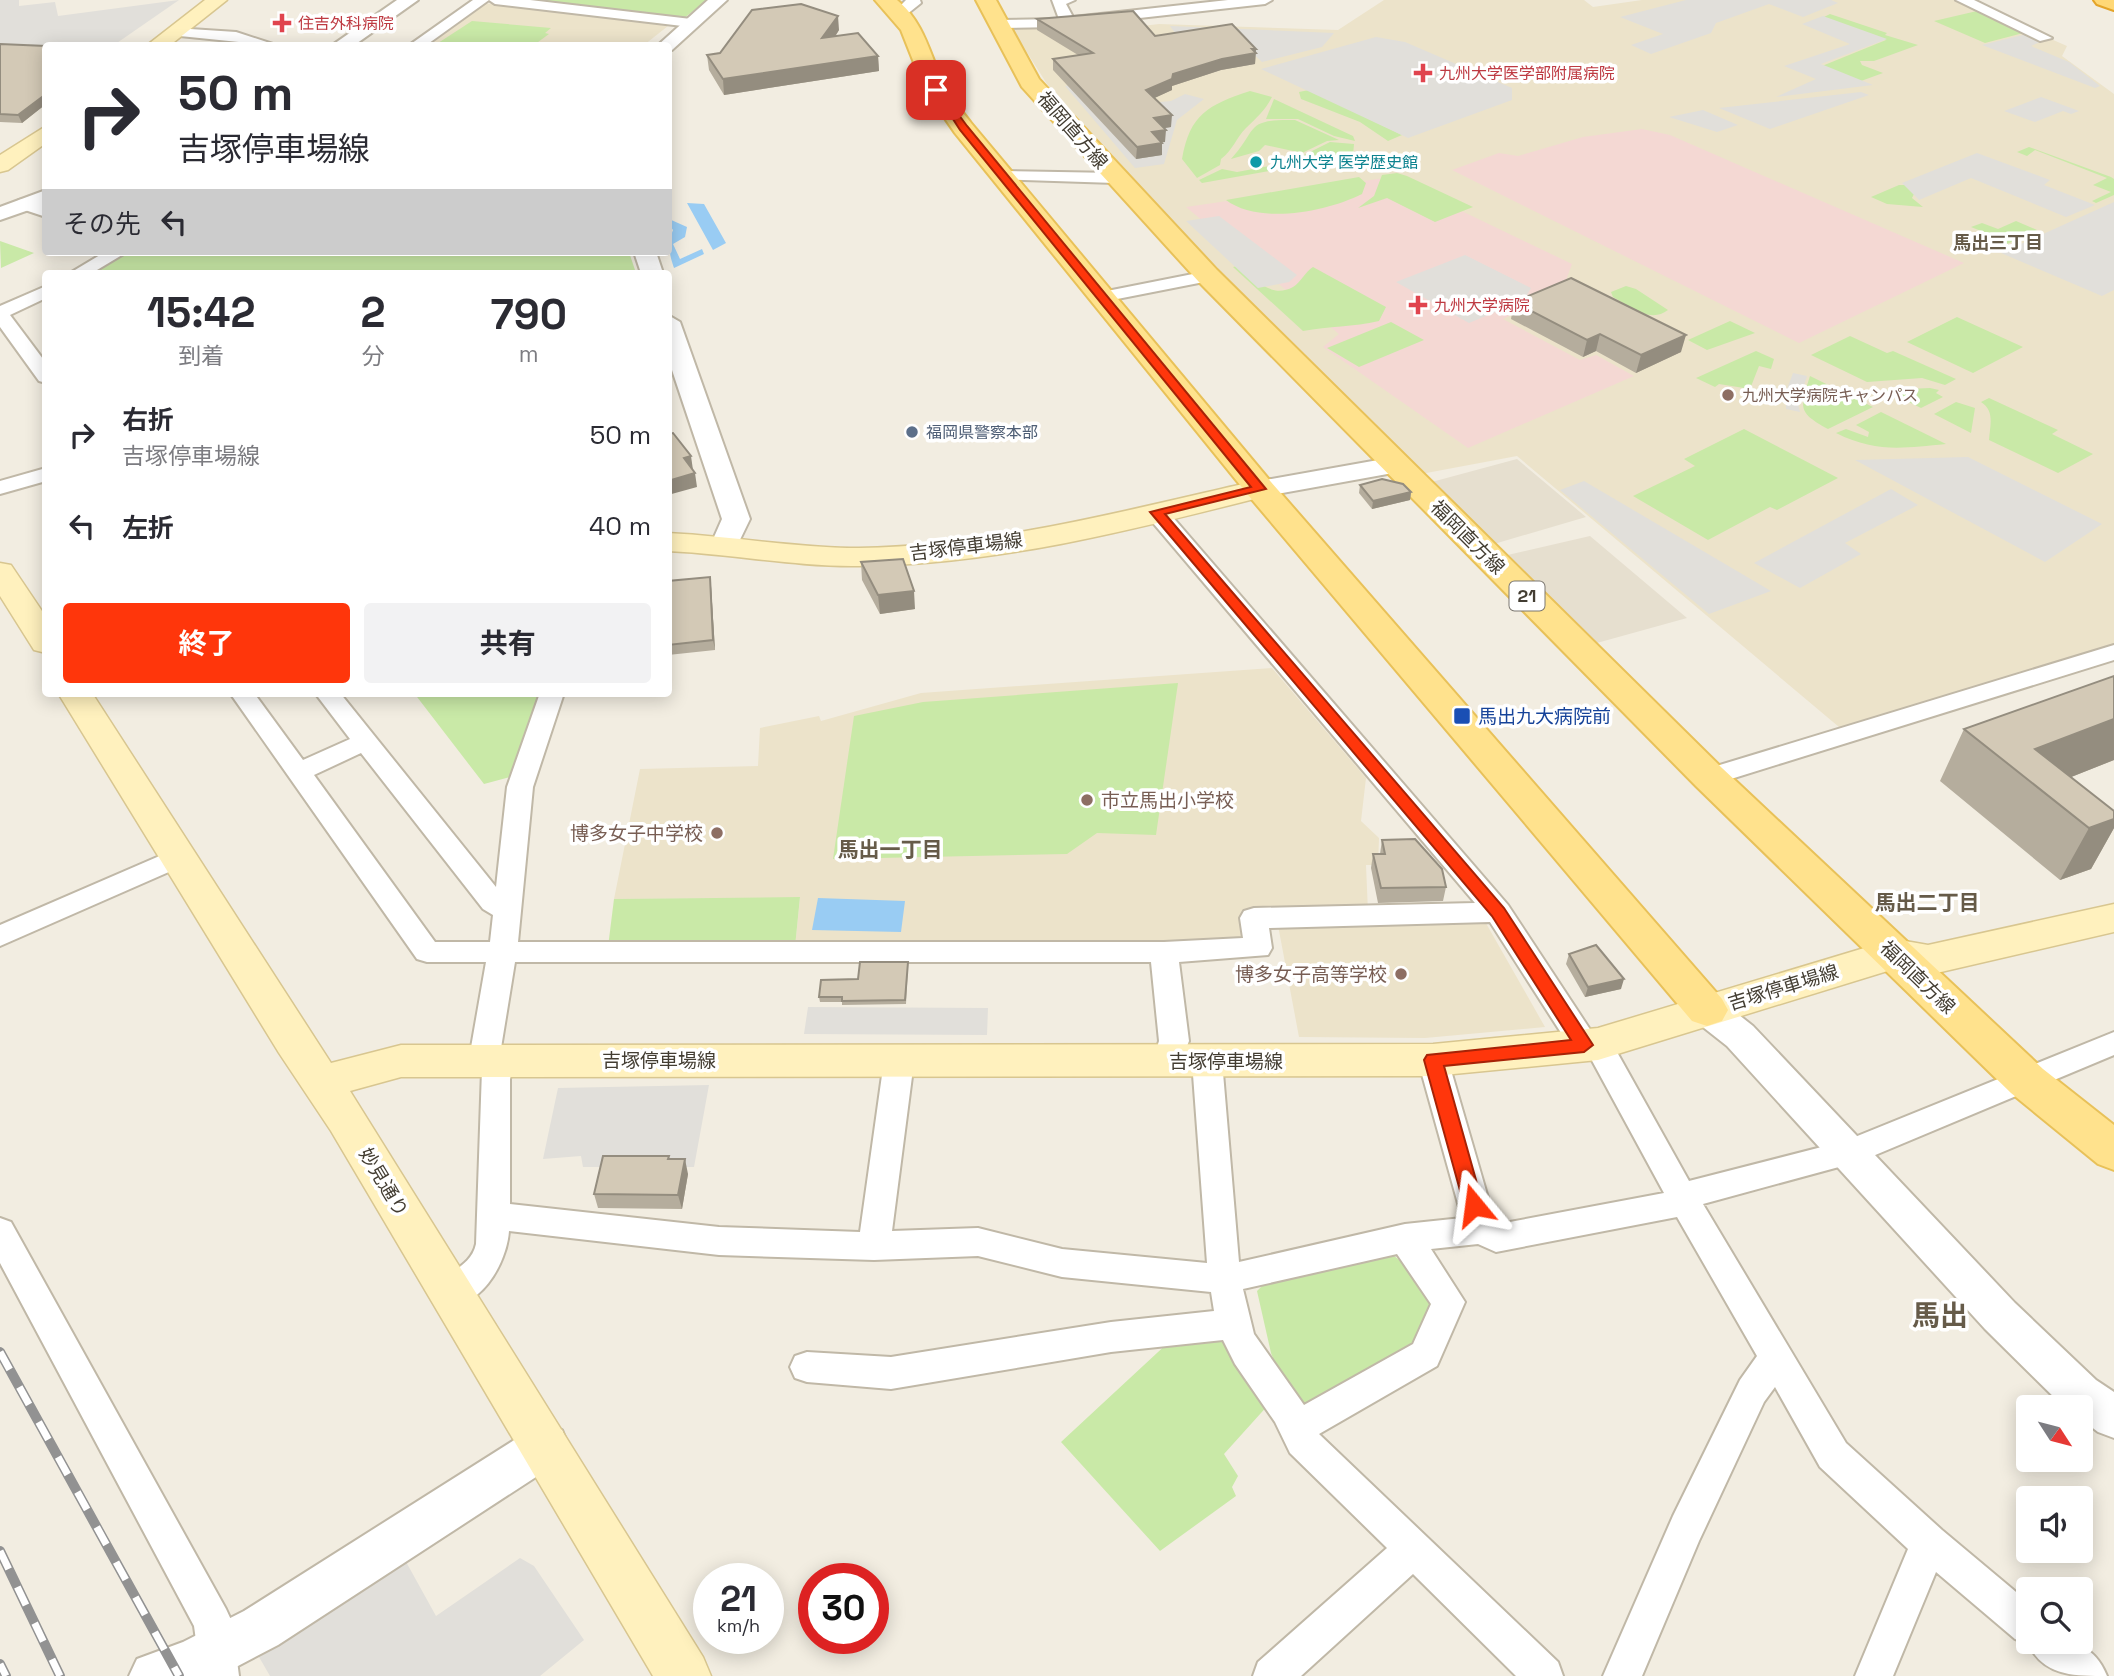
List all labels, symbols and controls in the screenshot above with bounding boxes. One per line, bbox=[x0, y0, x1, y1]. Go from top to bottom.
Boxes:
marker: 住吉外科病院 bbox=[272, 13, 292, 33]
place label: 住吉外科病院 bbox=[298, 13, 394, 34]
pin bbox=[906, 60, 966, 120]
text: 50 m bbox=[178, 62, 293, 124]
marker: 九州大学医学部附属病院 bbox=[1413, 63, 1433, 83]
place label: 九州大学医学部附属病院 bbox=[1439, 63, 1615, 84]
icon: right bbox=[63, 70, 154, 161]
icon: arrive bbox=[917, 71, 955, 109]
street label: 福岡直方線 bbox=[1032, 86, 1113, 174]
text: 吉塚停車場線 bbox=[178, 129, 370, 169]
place label: 九州大学 医学歴史館 bbox=[1270, 152, 1418, 173]
marker: 九州大学 医学歴史館 bbox=[1248, 154, 1264, 170]
icon: left bbox=[155, 203, 193, 241]
text: その先 bbox=[63, 207, 141, 241]
district label: 馬出三丁目 bbox=[1953, 231, 2043, 254]
text: 15:42 bbox=[147, 286, 255, 339]
text: 2 bbox=[360, 286, 385, 339]
text: 790 bbox=[490, 288, 567, 341]
marker: 九州大学病院 bbox=[1408, 295, 1428, 315]
place label: 九州大学病院 bbox=[1434, 295, 1530, 316]
text: m bbox=[519, 339, 539, 369]
text: 到着 bbox=[178, 341, 224, 371]
text: 分 bbox=[361, 341, 384, 371]
place label: 九州大学病院キャンパス bbox=[1742, 385, 1918, 406]
marker: 九州大学病院キャンパス bbox=[1720, 387, 1736, 403]
text: 右折 bbox=[122, 403, 174, 437]
icon: right bbox=[63, 416, 101, 454]
text: 50 m bbox=[590, 418, 651, 452]
place label: 福岡県警察本部 bbox=[926, 422, 1038, 443]
marker: 福岡県警察本部 bbox=[904, 424, 920, 440]
text: 吉塚停車場線 bbox=[122, 441, 260, 471]
street label: 福岡直方線 bbox=[1425, 495, 1510, 580]
icon: left bbox=[63, 507, 101, 545]
text: 40 m bbox=[589, 509, 651, 543]
text: 左折 bbox=[122, 511, 174, 545]
street label: 吉塚停車場線 bbox=[908, 527, 1024, 566]
road number: 21 bbox=[1510, 582, 1544, 610]
button: 終了 bbox=[63, 603, 350, 683]
button: 共有 bbox=[364, 603, 651, 683]
place label: 馬出九大病院前 bbox=[1478, 704, 1611, 729]
marker: 馬出九大病院前 bbox=[1452, 706, 1472, 726]
place label: 市立馬出小学校 bbox=[1101, 788, 1234, 813]
marker: 市立馬出小学校 bbox=[1079, 792, 1095, 808]
place label: 博多女子中学校 bbox=[570, 821, 703, 846]
marker: 博多女子中学校 bbox=[709, 825, 725, 841]
district label: 馬出一丁目 bbox=[838, 836, 943, 863]
district label: 馬出二丁目 bbox=[1875, 889, 1980, 916]
street label: 福岡直方線 bbox=[1875, 935, 1961, 1019]
street label: 吉塚停車場線 bbox=[1725, 959, 1841, 1016]
place label: 博多女子高等学校 bbox=[1235, 962, 1387, 987]
marker: 博多女子高等学校 bbox=[1393, 966, 1409, 982]
street label: 吉塚停車場線 bbox=[602, 1048, 716, 1073]
street label: 吉塚停車場線 bbox=[1169, 1049, 1283, 1074]
street label: 妙見通り bbox=[353, 1143, 414, 1221]
position arrow bbox=[1437, 1168, 1511, 1242]
district label: 馬出 bbox=[1912, 1297, 1968, 1333]
north arrow bbox=[2016, 1395, 2093, 1472]
map controls bbox=[2016, 1395, 2093, 1654]
button: sound bbox=[2016, 1486, 2093, 1563]
speed limit sign: 30 bbox=[798, 1563, 889, 1654]
text: 21 bbox=[720, 1577, 757, 1621]
button: search bbox=[2016, 1577, 2093, 1654]
text: km/h bbox=[717, 1614, 760, 1637]

